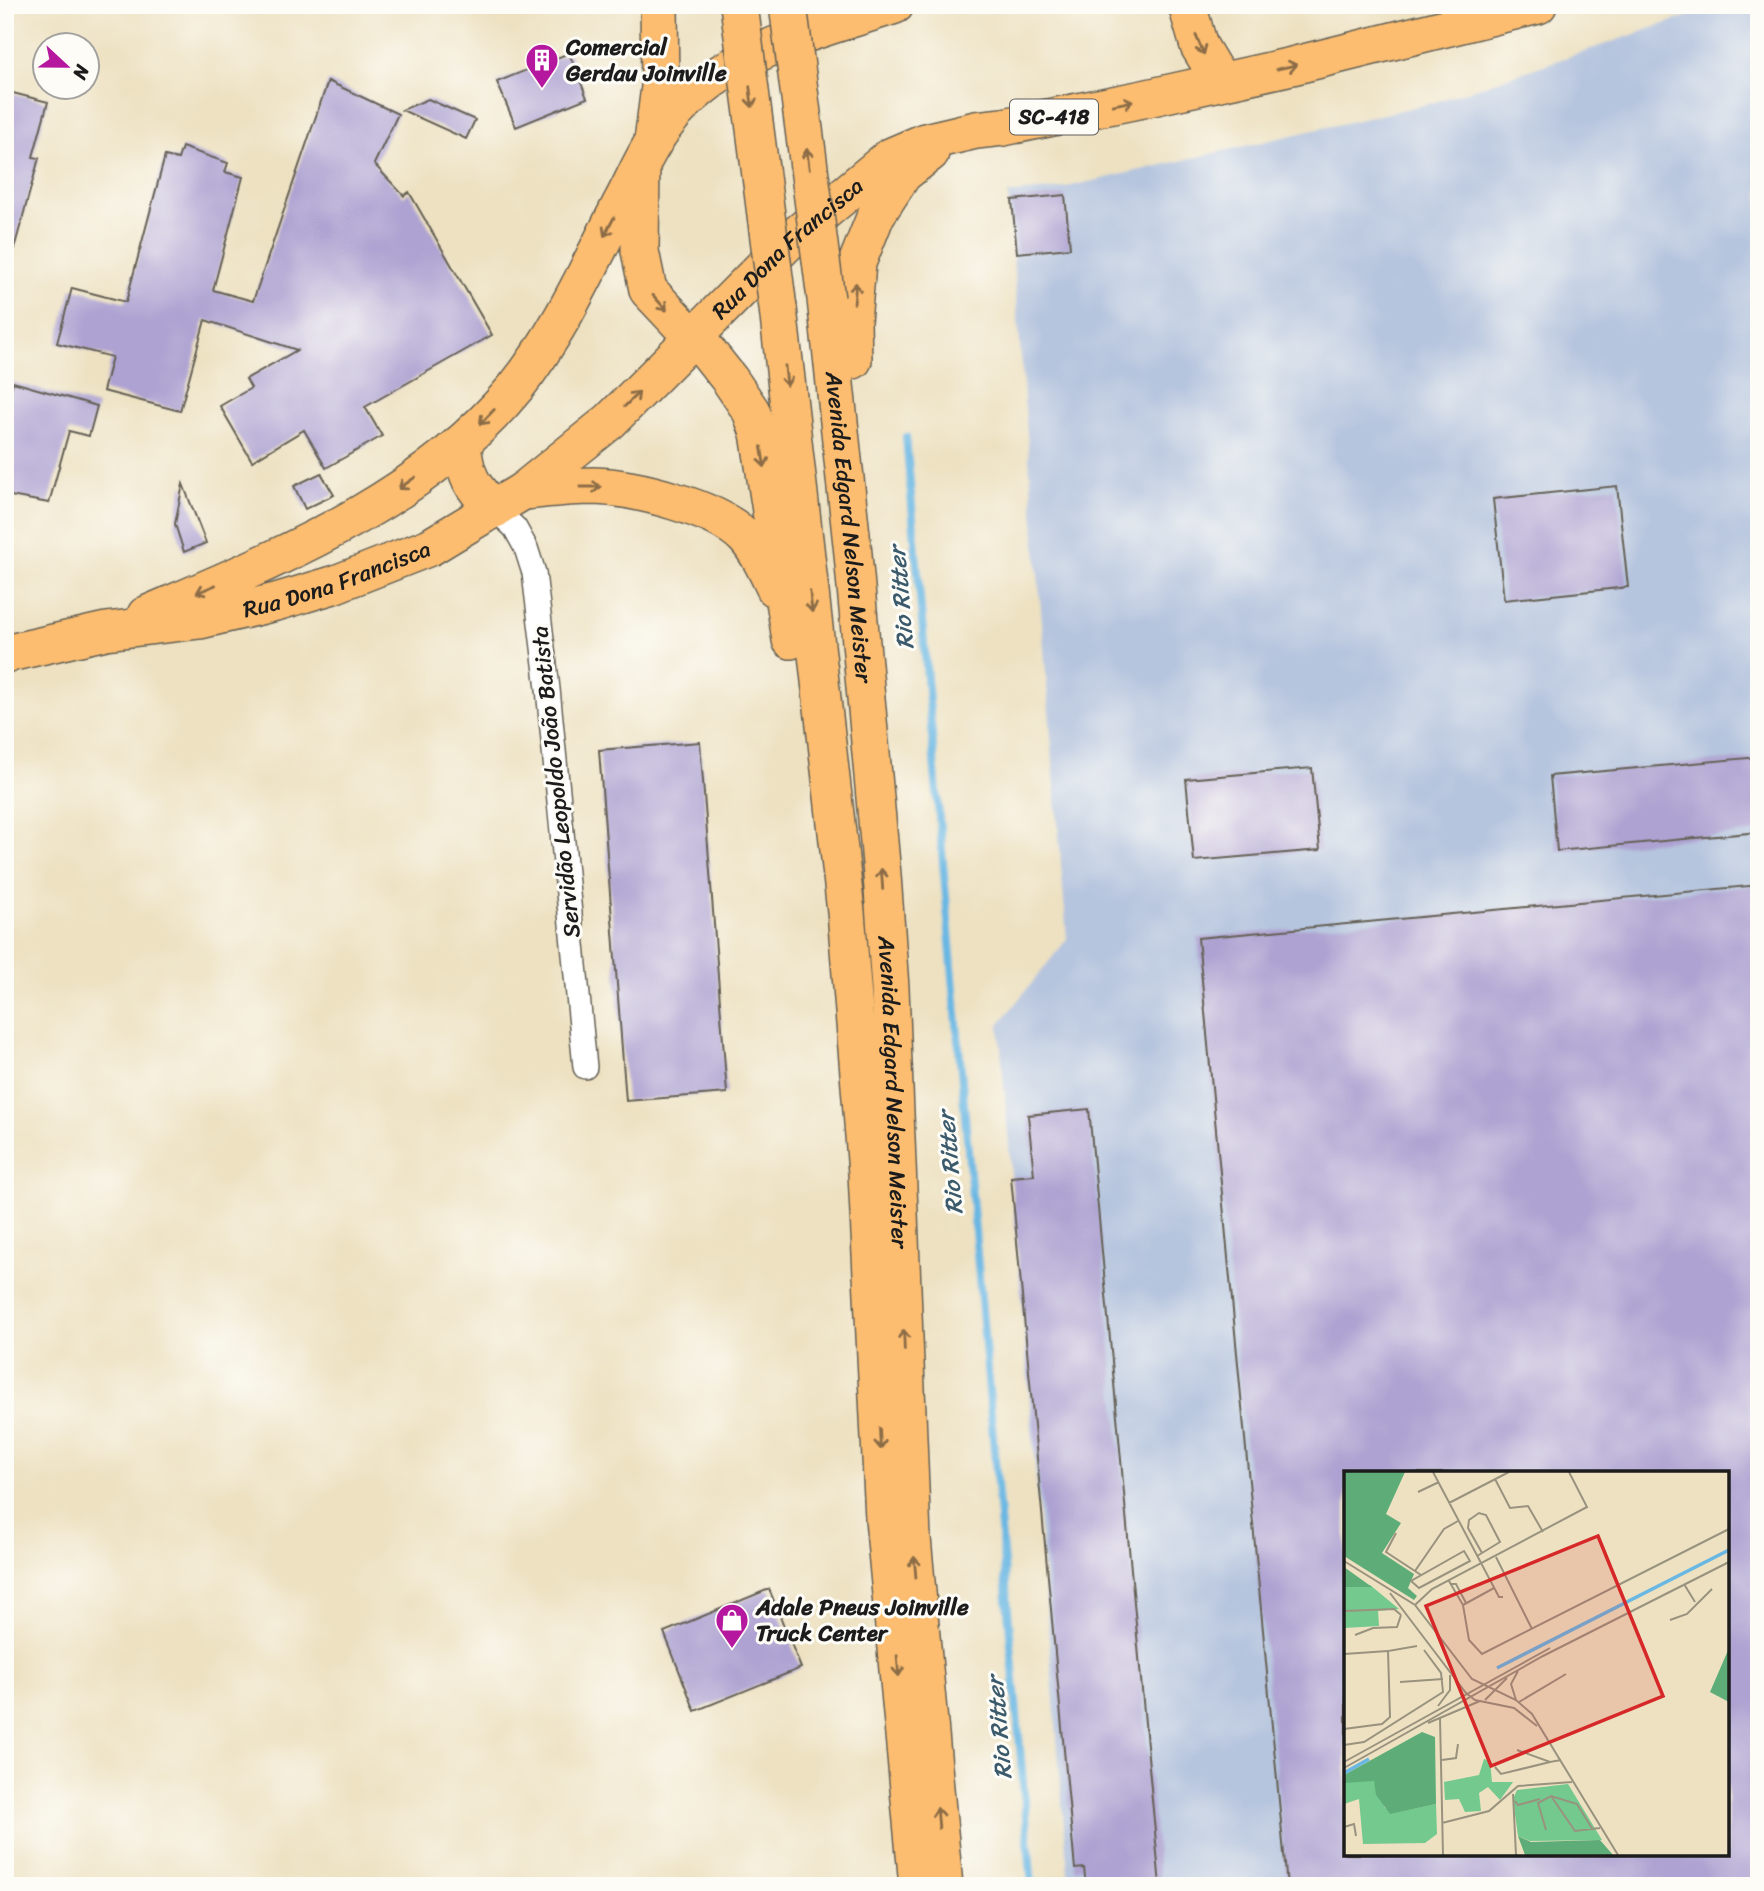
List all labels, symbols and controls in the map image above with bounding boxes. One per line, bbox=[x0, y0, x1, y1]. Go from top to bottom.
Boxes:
place label: Comercial Gerdau Joinville bbox=[565, 27, 727, 94]
north arrow bbox=[32, 32, 102, 102]
one-way arrow bbox=[1194, 34, 1207, 55]
building icon: Comercial Gerdau Joinville bbox=[523, 41, 561, 90]
text: N bbox=[63, 59, 99, 85]
one-way arrow bbox=[1275, 60, 1298, 73]
one-way arrow bbox=[744, 85, 757, 108]
one-way arrow bbox=[1111, 96, 1134, 110]
road number: SC-418 bbox=[1010, 100, 1098, 134]
one-way arrow bbox=[801, 148, 814, 170]
street label: Rua Dona Francisca bbox=[701, 166, 873, 329]
one-way arrow bbox=[602, 216, 616, 237]
one-way arrow bbox=[849, 283, 862, 305]
one-way arrow bbox=[652, 294, 668, 312]
one-way arrow bbox=[780, 364, 793, 386]
street label: Avenida Edgard Nelson Meister bbox=[813, 368, 885, 686]
one-way arrow bbox=[623, 391, 640, 408]
one-way arrow bbox=[478, 408, 495, 425]
one-way arrow bbox=[757, 445, 770, 468]
one-way arrow bbox=[398, 476, 417, 491]
one-way arrow bbox=[580, 480, 603, 494]
street label: Rua Dona Francisca bbox=[239, 528, 437, 630]
water label: Rio Ritter bbox=[875, 541, 926, 651]
one-way arrow bbox=[196, 583, 217, 596]
one-way arrow bbox=[805, 590, 818, 613]
street label: Servidão Leopoldo João Batista bbox=[519, 624, 593, 940]
one-way arrow bbox=[875, 868, 888, 890]
street label: Avenida Edgard Nelson Meister bbox=[866, 933, 921, 1250]
water label: Rio Ritter bbox=[924, 1106, 975, 1216]
one-way arrow bbox=[897, 1328, 910, 1351]
one-way arrow bbox=[874, 1427, 887, 1450]
inset map bbox=[1344, 1471, 1729, 1856]
one-way arrow bbox=[908, 1556, 921, 1579]
place label: Adale Pneus Joinville Truck Center bbox=[755, 1587, 969, 1654]
shop icon: Adale Pneus Joinville Truck Center bbox=[713, 1601, 751, 1650]
one-way arrow bbox=[892, 1654, 905, 1676]
water label: Rio Ritter bbox=[973, 1671, 1024, 1781]
one-way arrow bbox=[931, 1807, 944, 1830]

